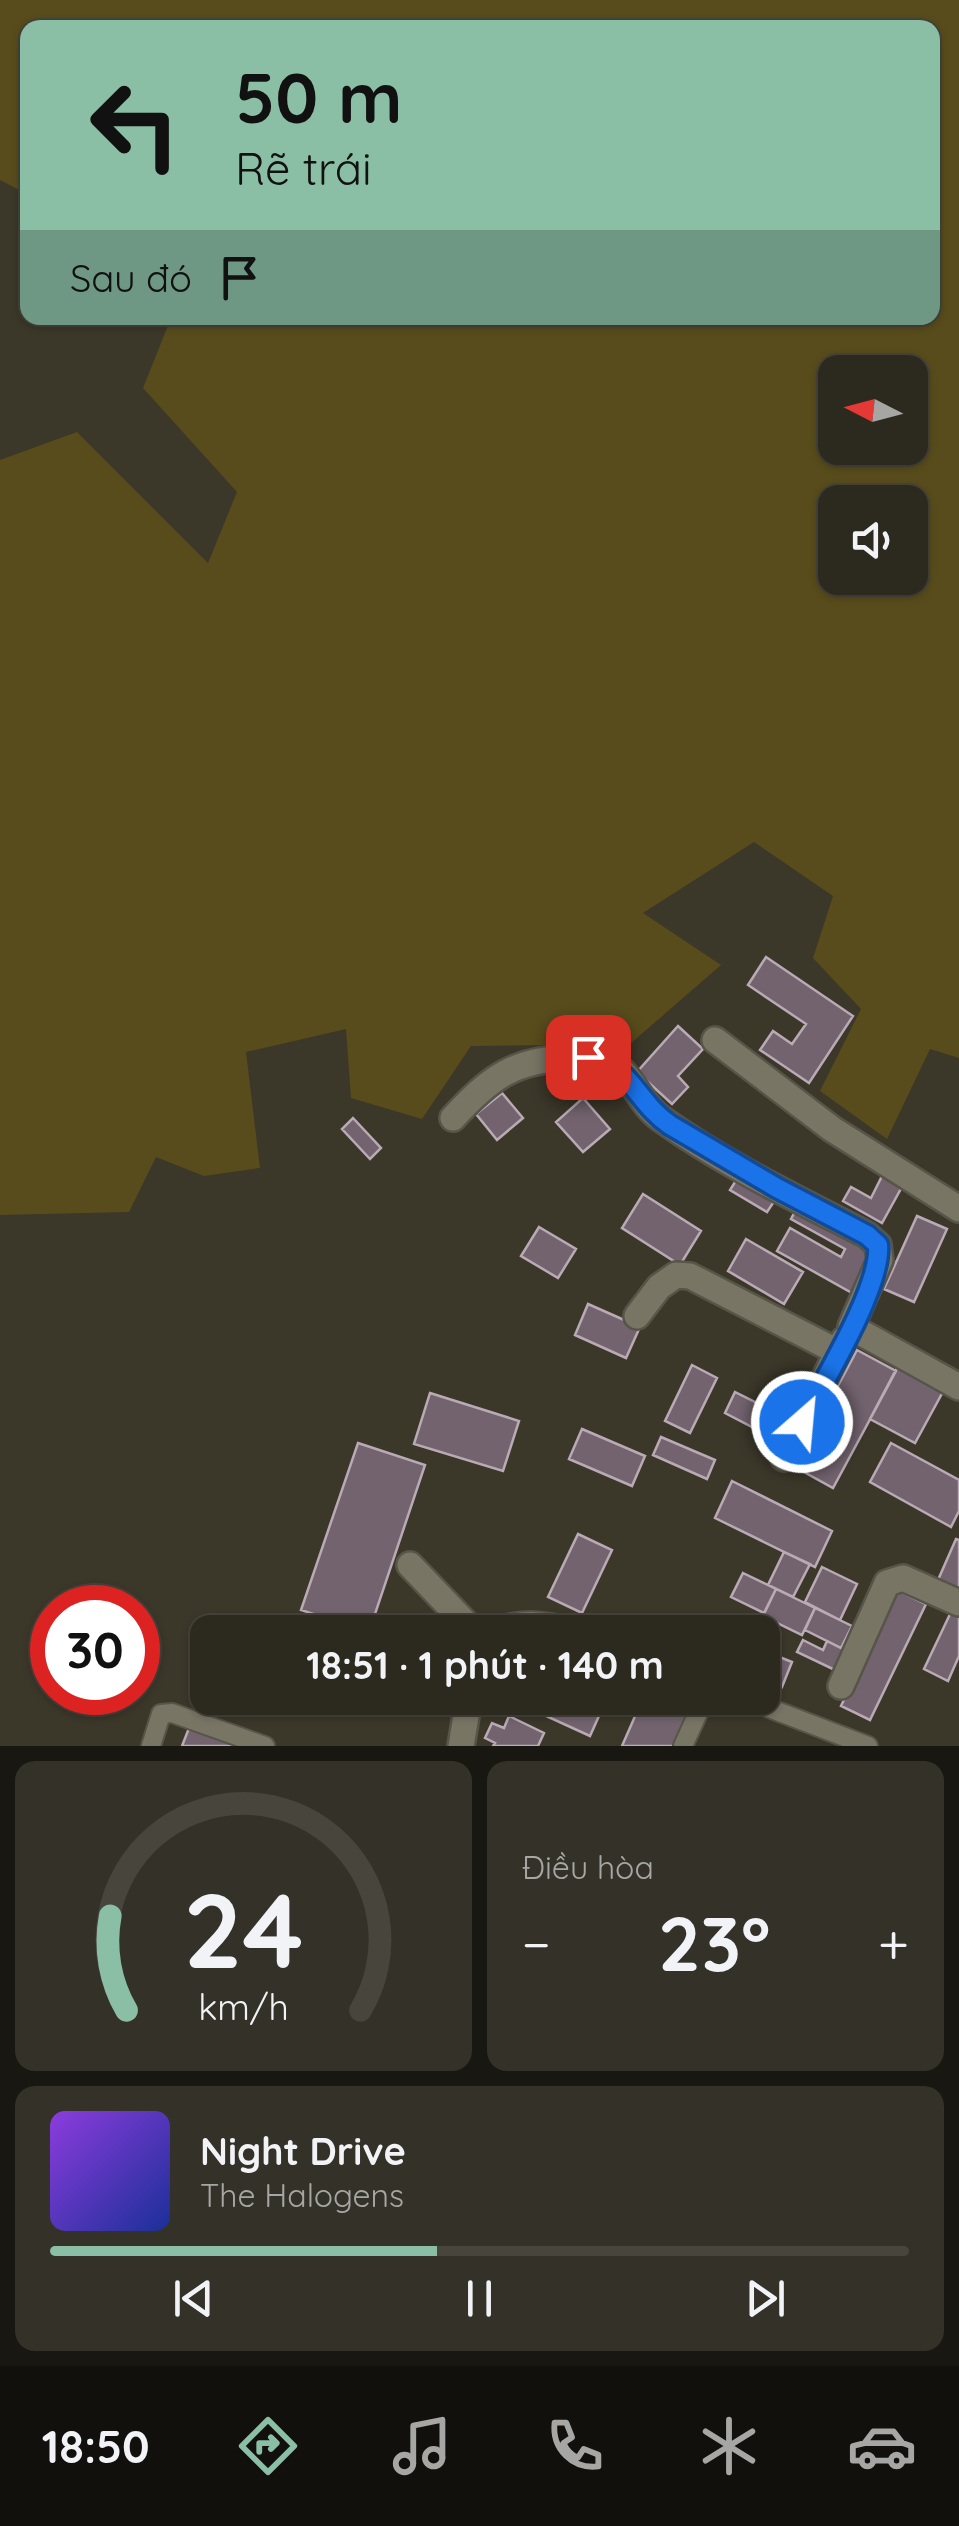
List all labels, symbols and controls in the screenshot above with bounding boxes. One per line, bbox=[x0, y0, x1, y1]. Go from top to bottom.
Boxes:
text: 50 m bbox=[235, 53, 402, 141]
icon: left bbox=[70, 60, 200, 190]
text: Rẽ trái bbox=[235, 140, 372, 196]
icon: arrive bbox=[212, 250, 267, 305]
text: Sau đó bbox=[70, 254, 192, 302]
north arrow bbox=[818, 355, 928, 465]
map controls bbox=[818, 355, 928, 595]
button: sound bbox=[818, 485, 928, 595]
pin bbox=[546, 1015, 631, 1100]
icon: arrive bbox=[561, 1030, 616, 1085]
position arrow bbox=[750, 1370, 854, 1474]
speed limit sign: 30 bbox=[30, 1585, 160, 1715]
text: 18:51 · 1 phút · 140 m bbox=[306, 1641, 664, 1689]
text: Điều hòa bbox=[522, 1847, 654, 1887]
text: 24 bbox=[183, 1864, 304, 1994]
text: 23° bbox=[658, 1896, 771, 1990]
text: − bbox=[522, 1909, 551, 1978]
text: + bbox=[878, 1909, 909, 1978]
text: km/h bbox=[198, 1984, 289, 2029]
text: Night Drive bbox=[200, 2127, 406, 2175]
text: The Halogens bbox=[200, 2175, 404, 2215]
icon: previous bbox=[166, 2271, 221, 2326]
icon: pause bbox=[452, 2271, 507, 2326]
icon: next bbox=[738, 2271, 793, 2326]
icon: directions bbox=[233, 2411, 303, 2481]
icon: music bbox=[387, 2411, 457, 2481]
icon: phone bbox=[540, 2411, 610, 2481]
icon: climate bbox=[694, 2411, 764, 2481]
icon: car bbox=[847, 2411, 917, 2481]
text: 18:50 bbox=[42, 2418, 150, 2474]

